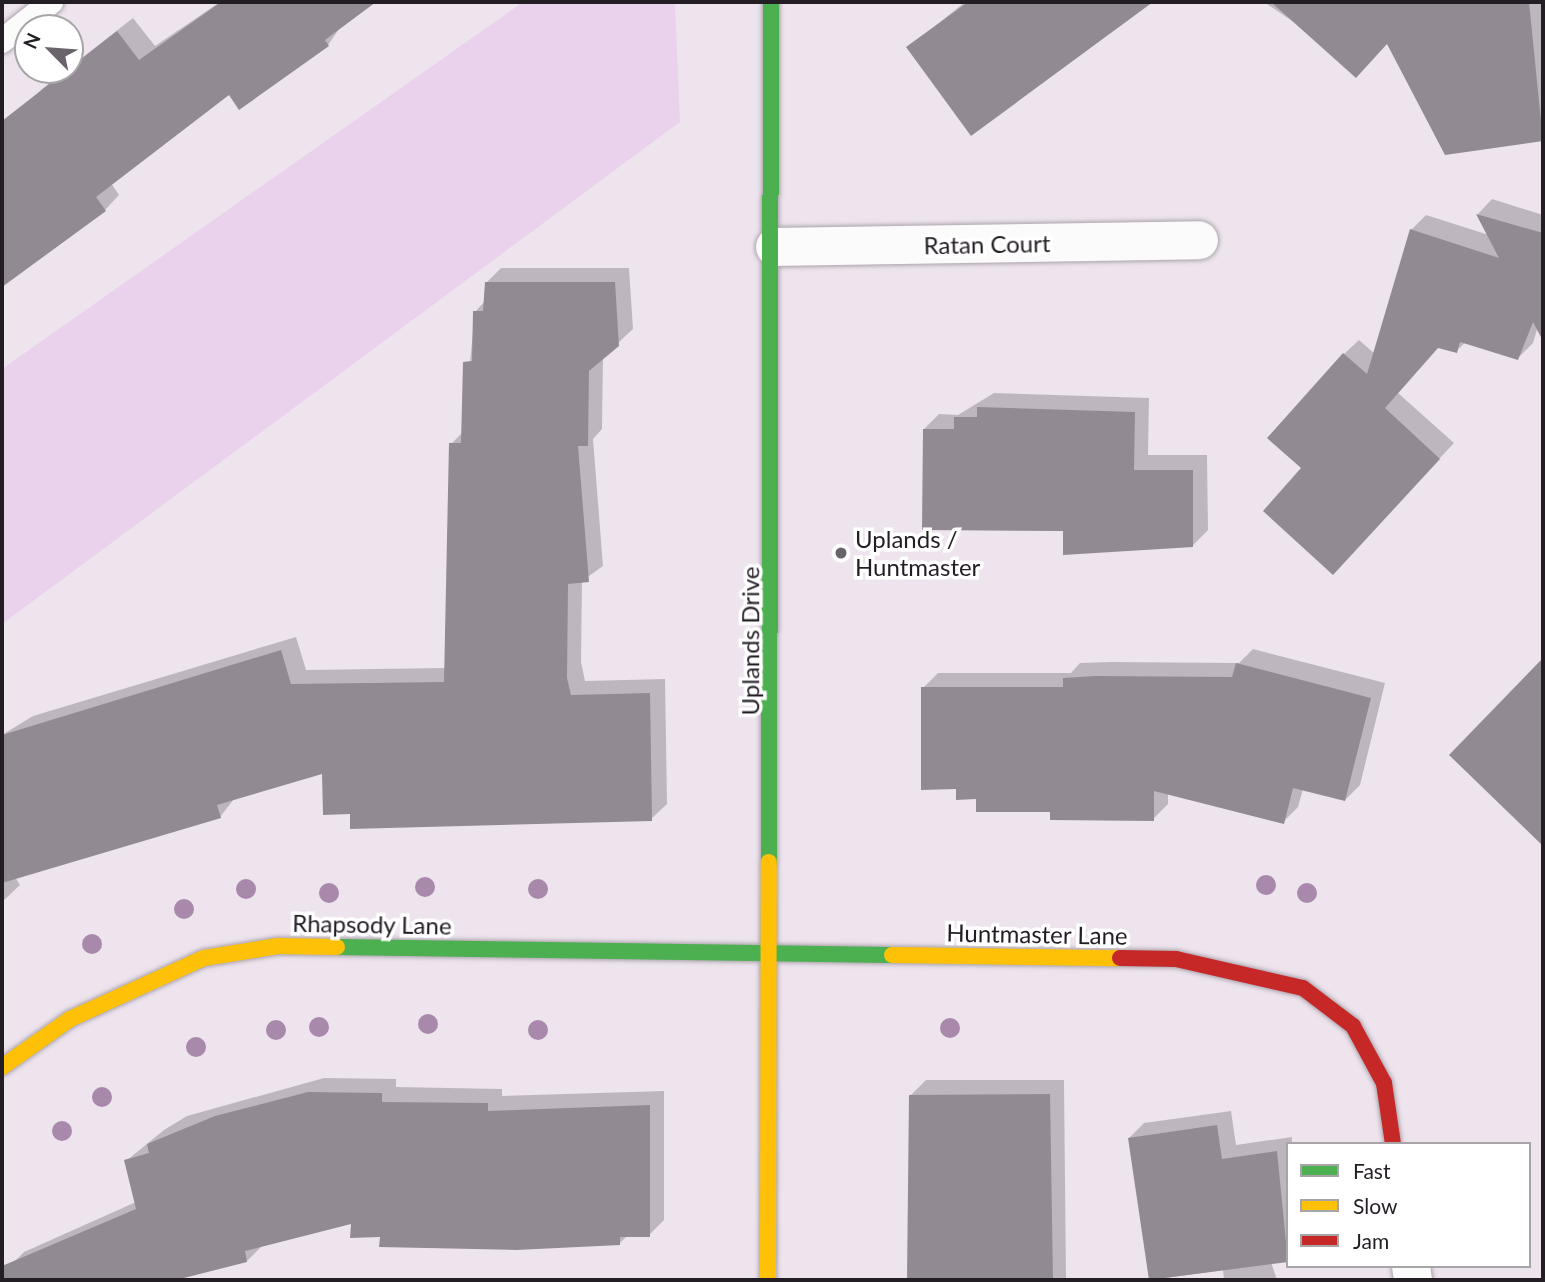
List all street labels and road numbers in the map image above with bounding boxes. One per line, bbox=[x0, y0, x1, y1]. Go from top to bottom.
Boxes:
street label: Ratan Court bbox=[923, 228, 1051, 260]
street label: Uplands Drive bbox=[736, 567, 764, 715]
street label: Rhapsody Lane bbox=[292, 908, 452, 940]
street label: Huntmaster Lane bbox=[946, 918, 1128, 950]

